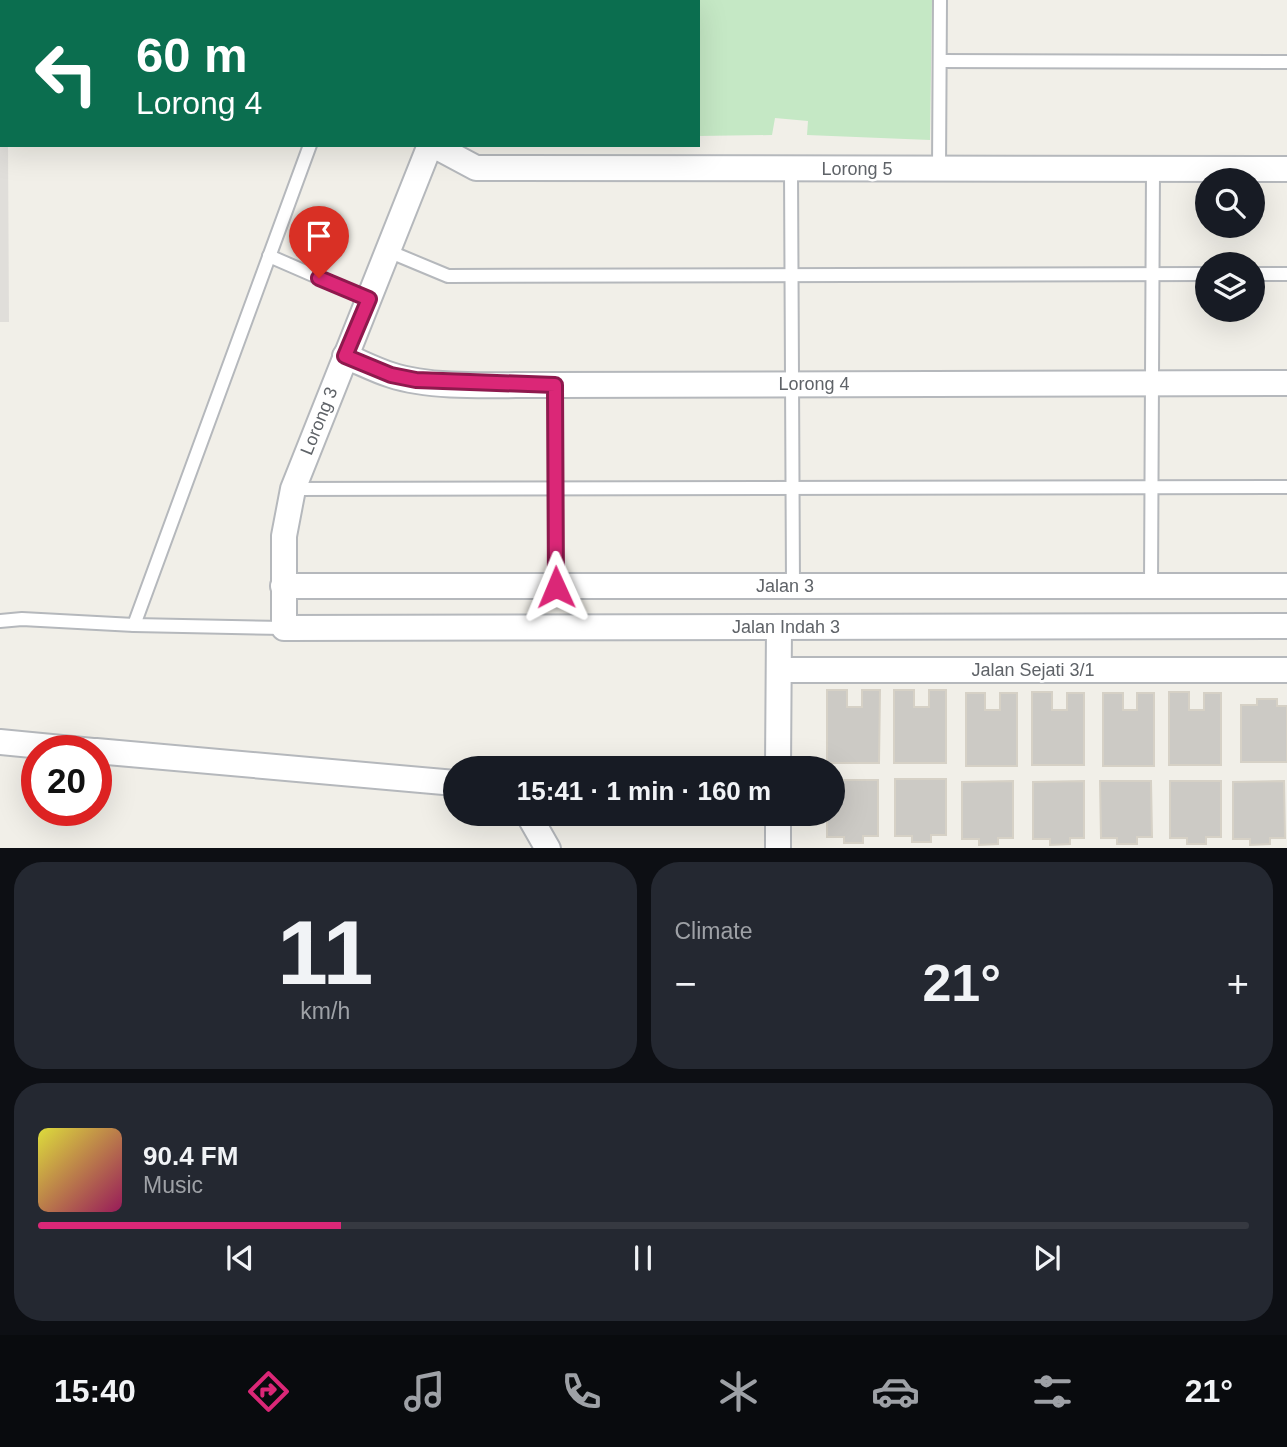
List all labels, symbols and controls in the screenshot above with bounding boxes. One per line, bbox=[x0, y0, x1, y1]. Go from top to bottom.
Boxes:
icon: left bbox=[21, 28, 112, 119]
text: 60 m bbox=[136, 28, 248, 82]
text: Lorong 4 bbox=[136, 85, 262, 121]
street label: Lorong 5 bbox=[821, 159, 893, 179]
map controls bbox=[1195, 168, 1265, 322]
button: search bbox=[1195, 168, 1265, 238]
pin bbox=[289, 206, 349, 278]
icon: arrive bbox=[300, 217, 338, 255]
button: layers bbox=[1195, 252, 1265, 322]
street label: Lorong 4 bbox=[778, 374, 850, 394]
street label: Lorong 3 bbox=[296, 384, 342, 458]
position arrow bbox=[519, 550, 593, 624]
street label: Jalan 3 bbox=[756, 576, 814, 596]
street label: Jalan Indah 3 bbox=[732, 617, 840, 637]
street label: Jalan Sejati 3/1 bbox=[971, 660, 1095, 680]
speed limit sign: 20 bbox=[21, 735, 112, 826]
text: 15:41 · 1 min · 160 m bbox=[517, 776, 771, 806]
text: 11 bbox=[277, 902, 373, 1003]
text: Climate bbox=[675, 918, 752, 944]
text: 21° bbox=[922, 954, 1001, 1012]
text: − bbox=[675, 963, 697, 1005]
text: + bbox=[1227, 963, 1249, 1005]
text: km/h bbox=[300, 998, 350, 1024]
text: 90.4 FM bbox=[143, 1141, 238, 1171]
text: Music bbox=[143, 1172, 203, 1198]
icon: previous bbox=[221, 1239, 259, 1277]
icon: pause bbox=[624, 1239, 662, 1277]
icon: next bbox=[1028, 1239, 1066, 1277]
icon: directions bbox=[244, 1367, 293, 1416]
icon: music bbox=[400, 1367, 449, 1416]
icon: phone bbox=[557, 1367, 606, 1416]
icon: climate bbox=[714, 1367, 763, 1416]
icon: car bbox=[871, 1367, 920, 1416]
icon: filters bbox=[1028, 1367, 1077, 1416]
text: 15:40 bbox=[54, 1373, 136, 1409]
text: 21° bbox=[1185, 1373, 1233, 1409]

